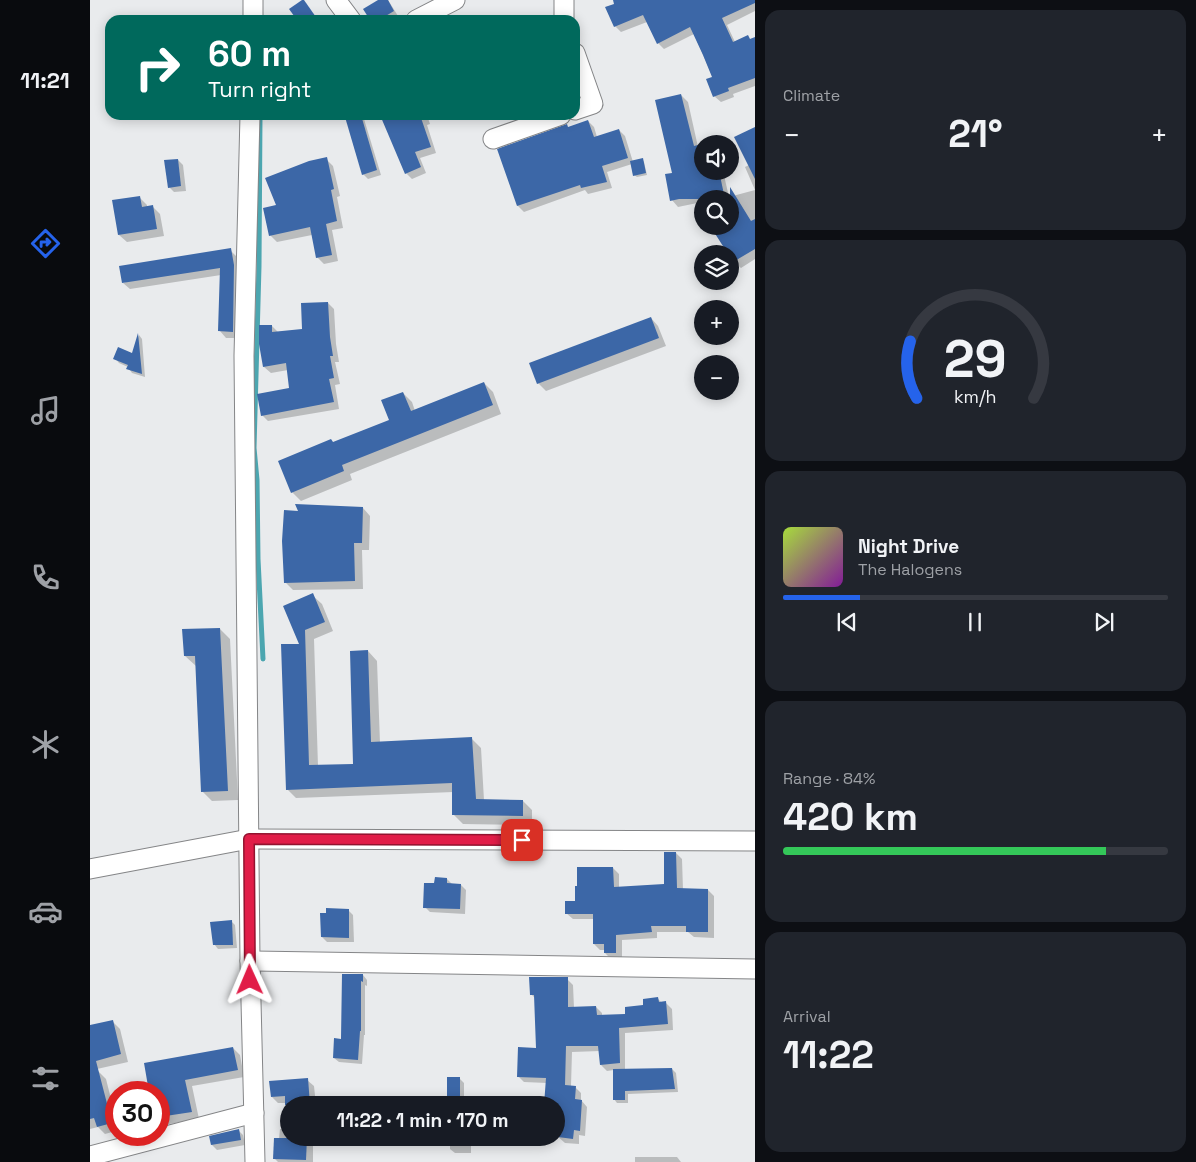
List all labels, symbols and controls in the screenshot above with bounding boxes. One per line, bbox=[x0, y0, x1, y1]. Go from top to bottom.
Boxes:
text: 60 m bbox=[208, 32, 291, 76]
icon: right bbox=[125, 35, 190, 100]
text: 11:21 bbox=[20, 66, 70, 94]
text: Turn right bbox=[208, 75, 311, 103]
text: Climate bbox=[783, 85, 840, 106]
text: 21° bbox=[948, 110, 1003, 158]
text: − bbox=[783, 117, 800, 153]
text: + bbox=[1151, 117, 1168, 153]
map controls bbox=[694, 135, 739, 400]
button: sound bbox=[694, 135, 739, 180]
button: search bbox=[694, 190, 739, 235]
icon: directions bbox=[28, 226, 63, 261]
button: layers bbox=[694, 245, 739, 290]
button: + bbox=[694, 300, 739, 345]
text: 29 bbox=[944, 326, 1007, 392]
button: − bbox=[694, 355, 739, 400]
text: km/h bbox=[954, 385, 997, 408]
icon: music bbox=[28, 393, 63, 428]
text: Night Drive bbox=[858, 534, 959, 559]
text: The Halogens bbox=[858, 559, 962, 580]
icon: phone bbox=[28, 560, 63, 595]
icon: previous bbox=[833, 608, 861, 636]
icon: pause bbox=[961, 608, 989, 636]
icon: next bbox=[1090, 608, 1118, 636]
icon: climate bbox=[28, 727, 63, 762]
text: Range · 84% bbox=[783, 768, 875, 789]
text: 420 km bbox=[783, 793, 918, 841]
pin bbox=[501, 819, 543, 861]
icon: arrive bbox=[508, 826, 536, 854]
icon: car bbox=[28, 894, 63, 929]
position arrow bbox=[223, 953, 275, 1005]
text: Arrival bbox=[783, 1006, 831, 1027]
text: 11:22 bbox=[783, 1031, 874, 1079]
icon: filters bbox=[28, 1061, 63, 1096]
speed limit sign: 30 bbox=[105, 1081, 170, 1146]
text: 11:22 · 1 min · 170 m bbox=[337, 1108, 508, 1133]

